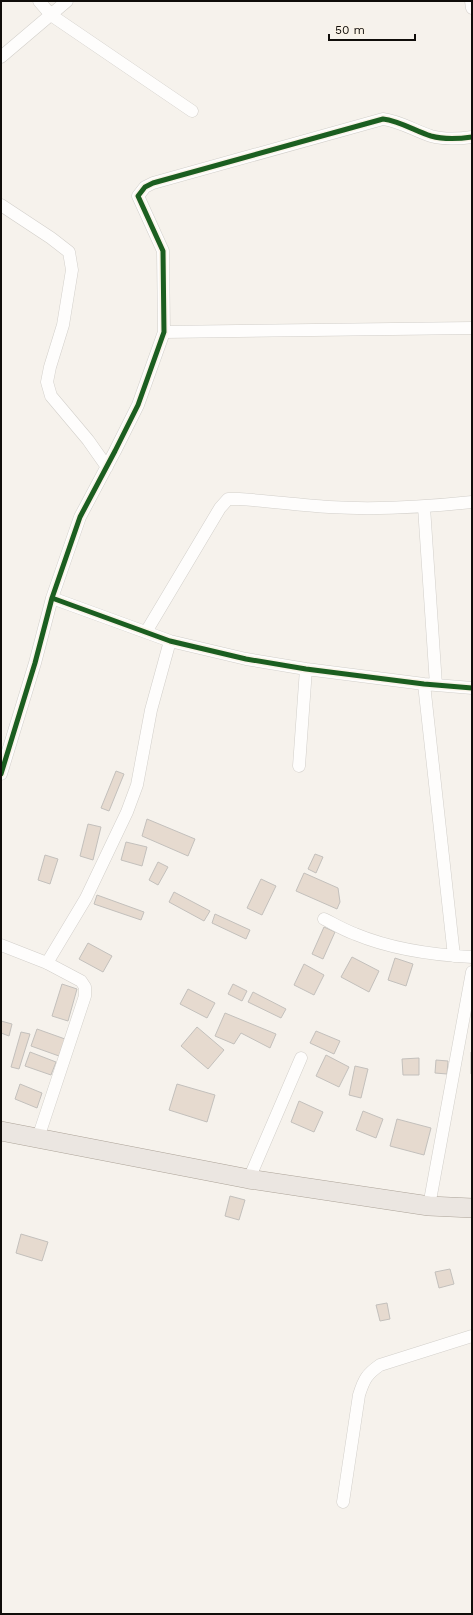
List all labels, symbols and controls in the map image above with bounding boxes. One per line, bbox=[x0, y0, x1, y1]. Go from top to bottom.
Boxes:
scale bar bbox=[329, 16, 415, 42]
text: 50 m bbox=[335, 23, 365, 37]

